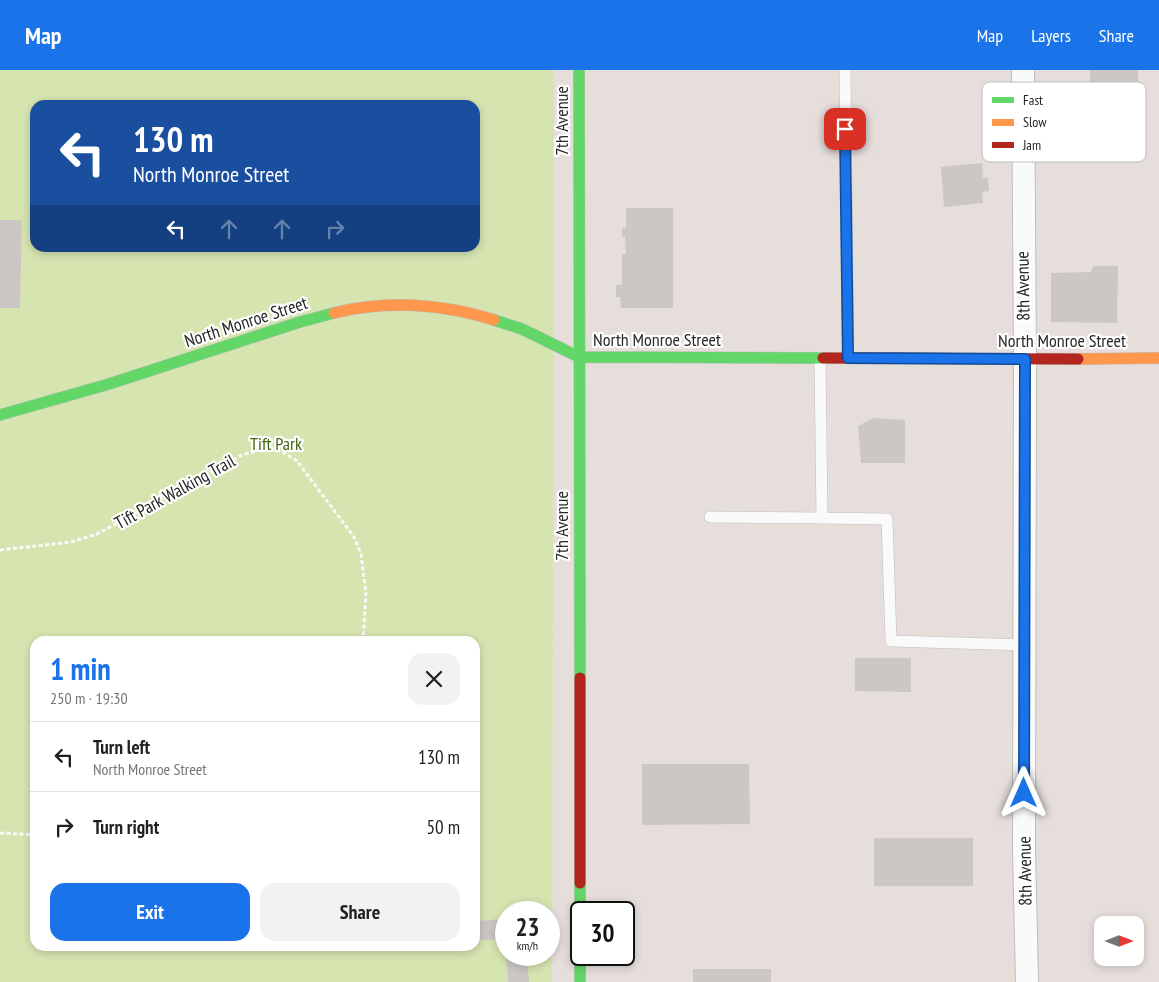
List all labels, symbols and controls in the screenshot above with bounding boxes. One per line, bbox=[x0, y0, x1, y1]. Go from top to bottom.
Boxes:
text: Map bbox=[25, 20, 62, 51]
text: Map bbox=[977, 24, 1003, 47]
text: Layers bbox=[1031, 24, 1071, 47]
text: Share bbox=[1099, 24, 1134, 47]
legend bbox=[982, 82, 1146, 162]
street label: 7th Avenue bbox=[550, 86, 573, 156]
text: Fast bbox=[1023, 91, 1043, 109]
pin bbox=[824, 108, 866, 150]
text: Slow bbox=[1023, 113, 1047, 131]
icon: arrive bbox=[831, 115, 859, 143]
text: 130 m bbox=[133, 116, 214, 162]
icon: left bbox=[50, 120, 115, 185]
text: Jam bbox=[1022, 136, 1041, 154]
text: North Monroe Street bbox=[133, 160, 289, 188]
icon: left bbox=[162, 215, 190, 243]
icon: ahead bbox=[215, 215, 243, 243]
icon: ahead bbox=[268, 215, 296, 243]
icon: right bbox=[321, 215, 349, 243]
street label: 8th Avenue bbox=[1010, 251, 1035, 321]
street label: North Monroe Street bbox=[181, 291, 310, 352]
street label: North Monroe Street bbox=[593, 328, 721, 351]
street label: North Monroe Street bbox=[998, 329, 1126, 352]
park label: Tift Park bbox=[250, 432, 302, 455]
street label: Tift Park Walking Trail bbox=[110, 449, 240, 534]
street label: 7th Avenue bbox=[550, 491, 573, 561]
text: 1 min bbox=[50, 649, 111, 688]
button: close bbox=[408, 653, 460, 705]
text: 250 m · 19:30 bbox=[50, 688, 128, 708]
text: Turn left bbox=[93, 735, 150, 759]
icon: left bbox=[50, 743, 78, 771]
text: 130 m bbox=[418, 745, 460, 769]
text: North Monroe Street bbox=[93, 759, 207, 779]
position arrow bbox=[997, 766, 1049, 818]
icon: right bbox=[50, 813, 78, 841]
text: Turn right bbox=[93, 815, 159, 839]
text: 50 m bbox=[427, 815, 460, 839]
street label: 8th Avenue bbox=[1012, 836, 1037, 906]
button: Exit bbox=[50, 883, 250, 941]
button: Share bbox=[260, 883, 460, 941]
speed limit sign: 30 bbox=[570, 901, 635, 966]
text: 23 bbox=[516, 911, 539, 943]
north arrow bbox=[1094, 916, 1144, 966]
map controls bbox=[1094, 916, 1144, 966]
text: km/h bbox=[517, 938, 538, 953]

